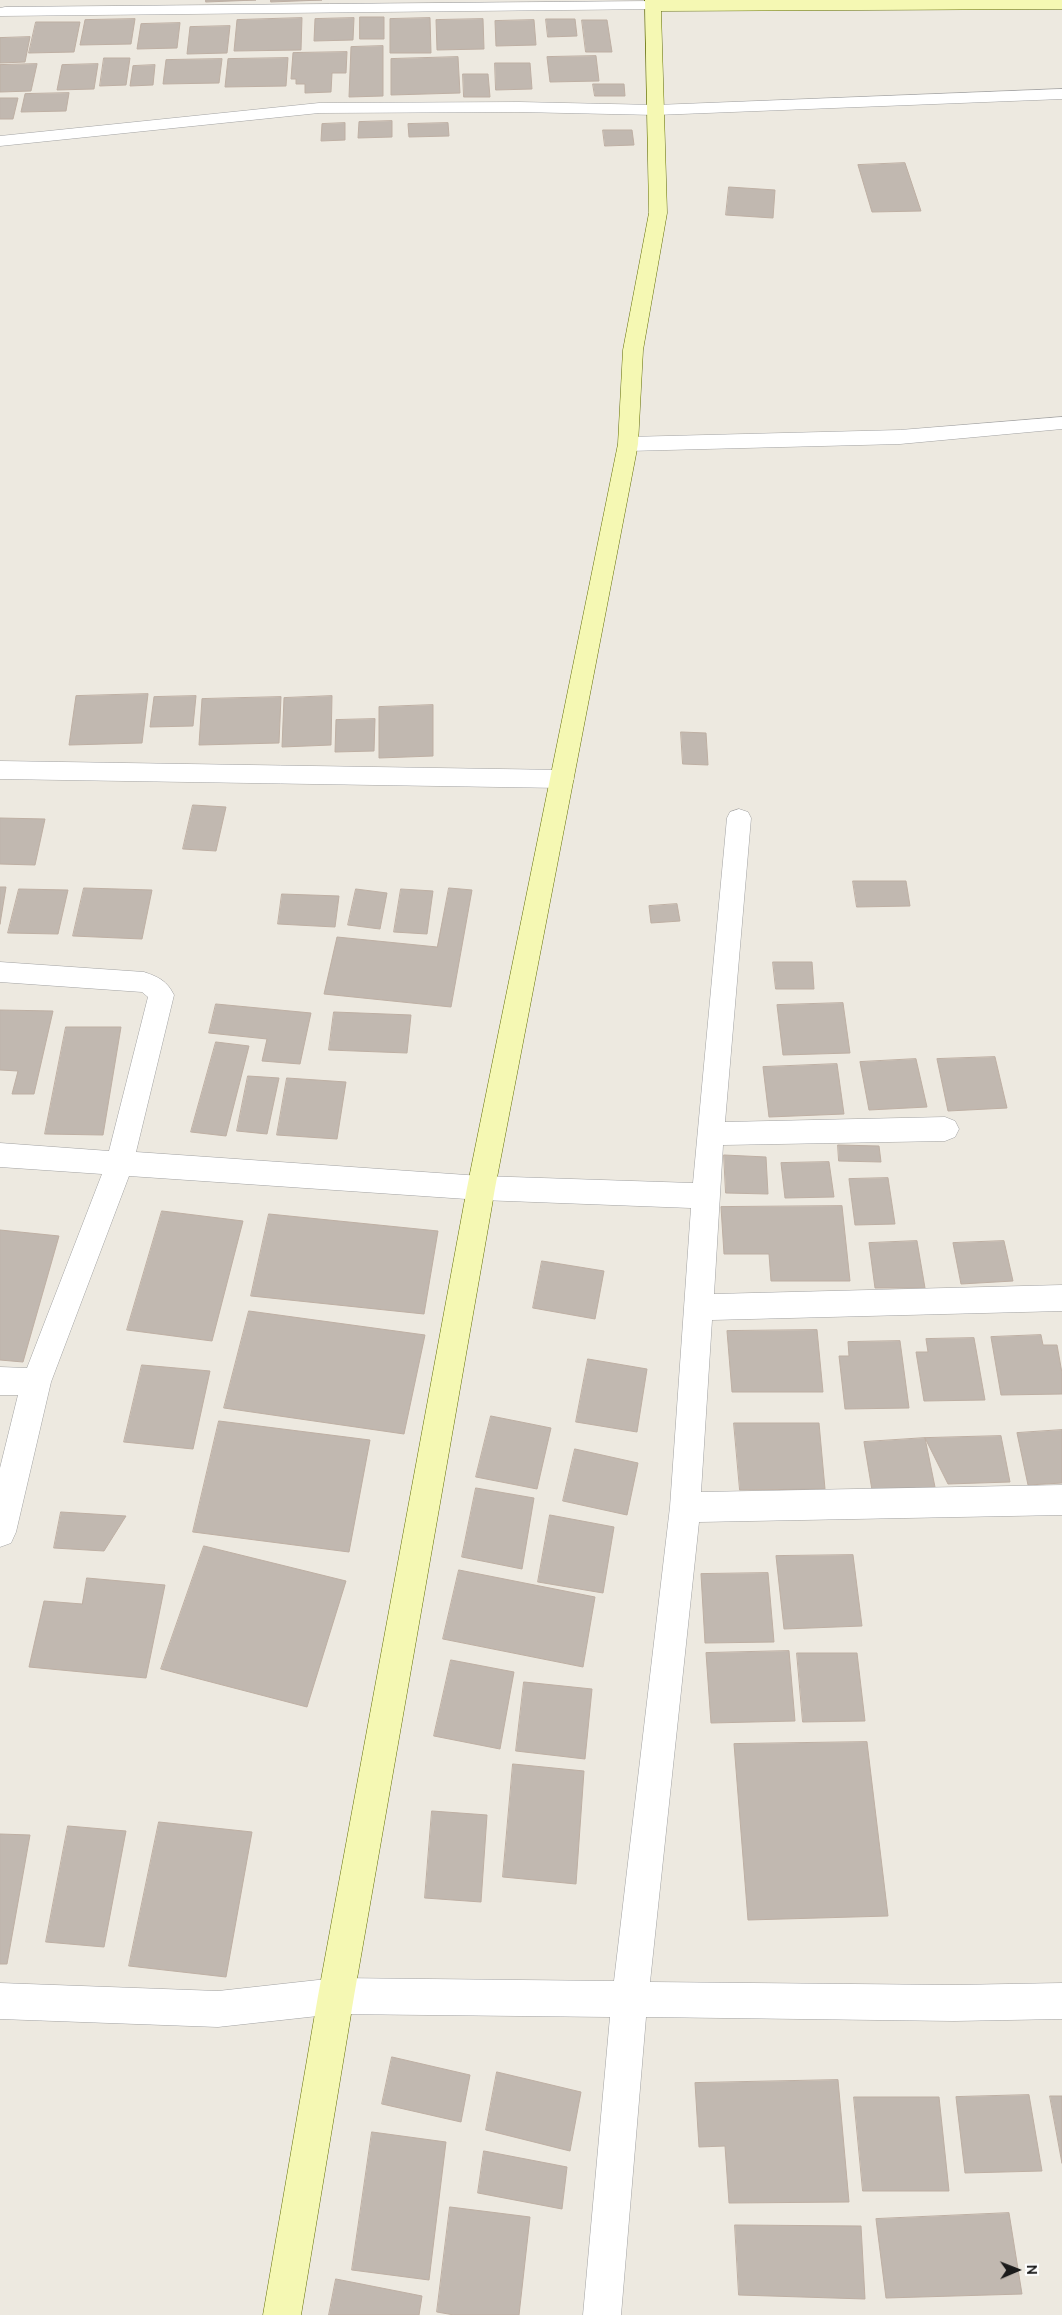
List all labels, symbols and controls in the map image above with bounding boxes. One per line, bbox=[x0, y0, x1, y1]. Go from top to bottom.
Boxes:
north arrow bbox=[992, 2245, 1042, 2295]
text: N bbox=[1024, 2264, 1040, 2275]

